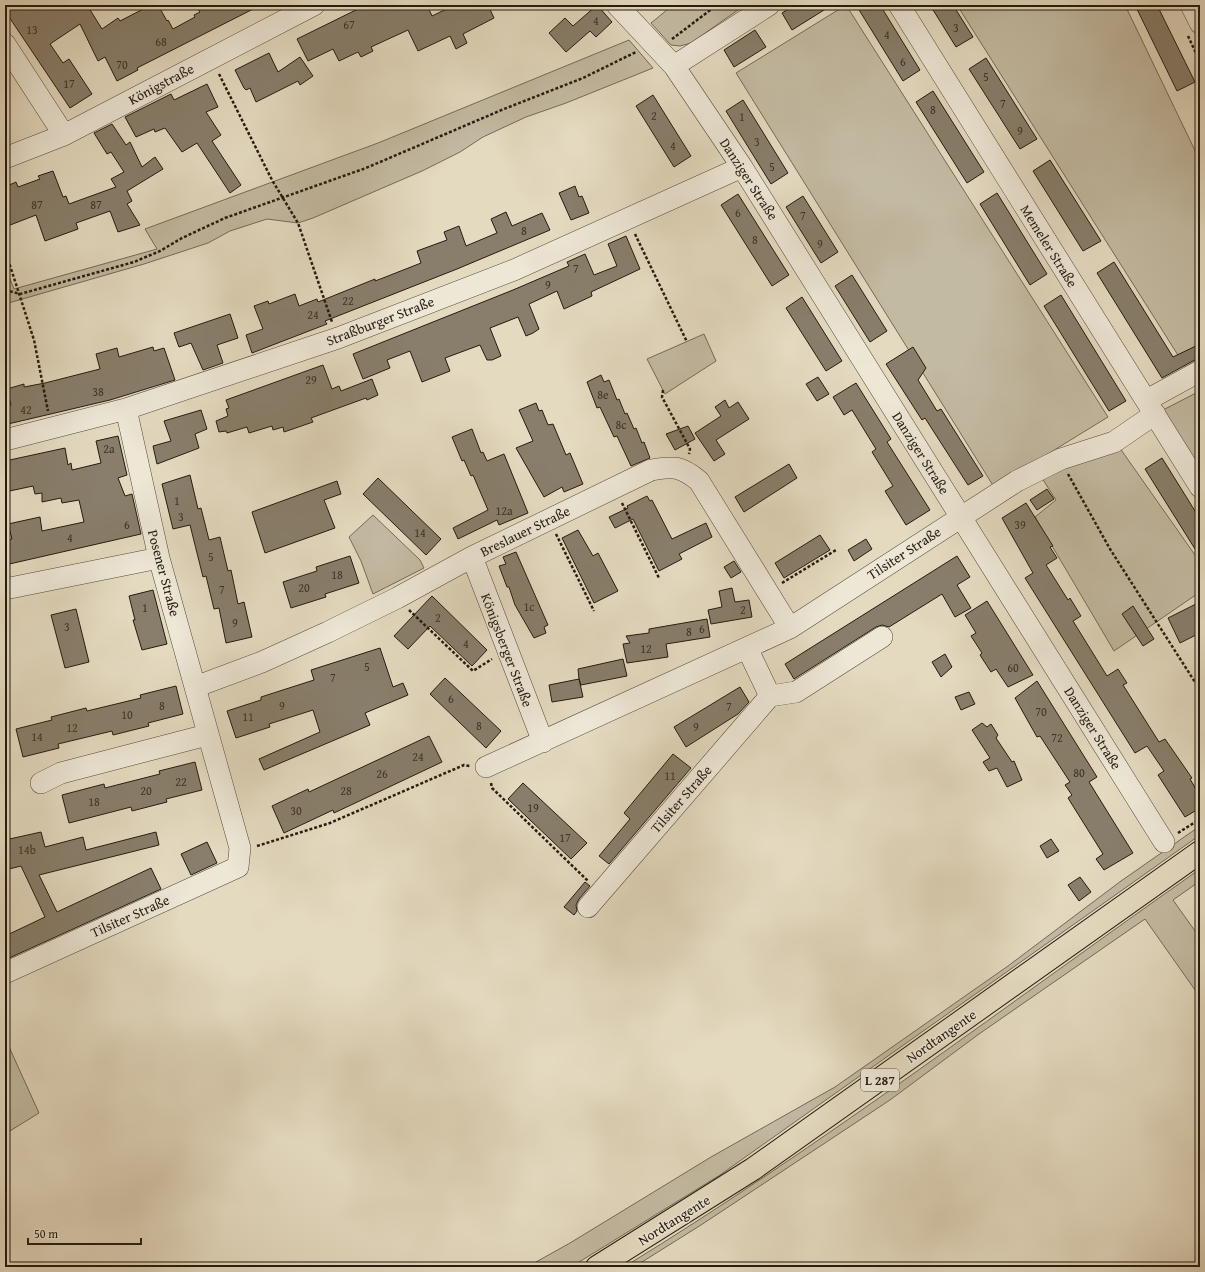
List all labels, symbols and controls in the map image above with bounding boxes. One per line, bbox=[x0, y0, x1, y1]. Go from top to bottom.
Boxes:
house number: 4 bbox=[593, 12, 599, 29]
house number: 67 bbox=[343, 16, 355, 33]
house number: 3 bbox=[953, 19, 959, 36]
house number: 13 bbox=[26, 21, 38, 38]
house number: 4 bbox=[884, 26, 890, 43]
house number: 68 bbox=[155, 33, 167, 50]
house number: 6 bbox=[900, 53, 906, 70]
house number: 70 bbox=[116, 56, 128, 73]
street label: Königstraße bbox=[125, 58, 198, 110]
house number: 5 bbox=[983, 68, 989, 85]
house number: 17 bbox=[63, 75, 75, 92]
house number: 7 bbox=[1000, 95, 1006, 112]
house number: 8 bbox=[930, 101, 936, 118]
house number: 2 bbox=[651, 107, 657, 124]
house number: 1 bbox=[739, 108, 745, 125]
house number: 9 bbox=[1017, 122, 1023, 139]
house number: 3 bbox=[754, 133, 760, 150]
street label: Danziger Straße bbox=[715, 134, 783, 224]
house number: 4 bbox=[670, 137, 676, 154]
house number: 5 bbox=[769, 158, 775, 175]
house number: 87 bbox=[31, 196, 43, 213]
house number: 87 bbox=[90, 196, 102, 213]
street label: Memeler Straße bbox=[1016, 201, 1083, 292]
house number: 6 bbox=[735, 204, 741, 221]
house number: 7 bbox=[800, 207, 806, 224]
house number: 8 bbox=[521, 222, 527, 239]
house number: 8 bbox=[752, 231, 758, 248]
house number: 9 bbox=[817, 235, 823, 252]
house number: 7 bbox=[573, 260, 579, 277]
house number: 9 bbox=[545, 276, 551, 293]
street label: Straßburger Straße bbox=[323, 291, 437, 351]
house number: 22 bbox=[342, 292, 354, 309]
house number: 24 bbox=[307, 306, 319, 323]
house number: 29 bbox=[305, 371, 317, 388]
house number: 38 bbox=[92, 383, 104, 400]
house number: 8e bbox=[597, 386, 609, 403]
house number: 42 bbox=[20, 401, 32, 418]
street label: Danziger Straße bbox=[888, 408, 955, 499]
house number: 8c bbox=[615, 416, 627, 433]
house number: 2a bbox=[103, 440, 115, 457]
house number: 1 bbox=[174, 492, 180, 509]
street label: Breslauer Straße bbox=[477, 500, 574, 561]
house number: 12a bbox=[495, 502, 513, 519]
house number: 3 bbox=[178, 508, 184, 525]
house number: 6 bbox=[124, 516, 130, 533]
house number: 39 bbox=[1014, 516, 1026, 533]
street label: Tilsiter Straße bbox=[863, 521, 945, 584]
house number: 14 bbox=[414, 524, 426, 541]
street label: Posener Straße bbox=[143, 527, 185, 619]
house number: 4 bbox=[67, 529, 73, 546]
house number: 5 bbox=[208, 548, 214, 565]
house number: 18 bbox=[331, 566, 343, 583]
house number: 20 bbox=[298, 579, 310, 596]
house number: 7 bbox=[219, 581, 225, 598]
street label: Königsberger Straße bbox=[476, 590, 538, 710]
house number: 1c bbox=[523, 598, 535, 615]
house number: 1 bbox=[142, 599, 148, 616]
house number: 2 bbox=[740, 601, 746, 618]
house number: 2 bbox=[435, 609, 441, 626]
house number: 9 bbox=[232, 614, 238, 631]
house number: 3 bbox=[64, 618, 70, 635]
house number: 6 bbox=[699, 620, 705, 637]
house number: 8 bbox=[686, 623, 692, 640]
house number: 4 bbox=[463, 635, 469, 652]
house number: 12 bbox=[640, 640, 652, 657]
house number: 5 bbox=[364, 658, 370, 675]
house number: 60 bbox=[1007, 659, 1019, 676]
house number: 7 bbox=[330, 669, 336, 686]
street label: Danziger Straße bbox=[1060, 683, 1127, 774]
house number: 6 bbox=[448, 690, 454, 707]
house number: 8 bbox=[159, 697, 165, 714]
house number: 9 bbox=[279, 697, 285, 714]
house number: 7 bbox=[726, 698, 732, 715]
house number: 70 bbox=[1035, 703, 1047, 720]
house number: 10 bbox=[121, 706, 133, 723]
house number: 11 bbox=[242, 708, 254, 725]
house number: 8 bbox=[476, 717, 482, 734]
house number: 9 bbox=[693, 718, 699, 735]
house number: 12 bbox=[66, 719, 78, 736]
house number: 14 bbox=[31, 728, 43, 745]
house number: 72 bbox=[1051, 729, 1063, 746]
house number: 24 bbox=[412, 748, 424, 765]
street label: Tilsiter Straße bbox=[646, 760, 717, 837]
house number: 80 bbox=[1073, 764, 1085, 781]
house number: 26 bbox=[376, 765, 388, 782]
house number: 11 bbox=[664, 767, 676, 784]
house number: 22 bbox=[175, 773, 187, 790]
house number: 20 bbox=[140, 782, 152, 799]
house number: 28 bbox=[340, 782, 352, 799]
house number: 18 bbox=[88, 793, 100, 810]
house number: 19 bbox=[527, 799, 539, 816]
house number: 30 bbox=[290, 802, 302, 819]
house number: 17 bbox=[559, 829, 571, 846]
house number: 14b bbox=[18, 841, 36, 858]
street label: Tilsiter Straße bbox=[87, 890, 173, 942]
street label: Nordtangente bbox=[902, 1004, 981, 1068]
road number: L 287 bbox=[861, 1069, 899, 1091]
street label: Nordtangente bbox=[634, 1190, 714, 1250]
scale bar bbox=[28, 1220, 141, 1246]
text: 50 m bbox=[34, 1225, 58, 1242]

